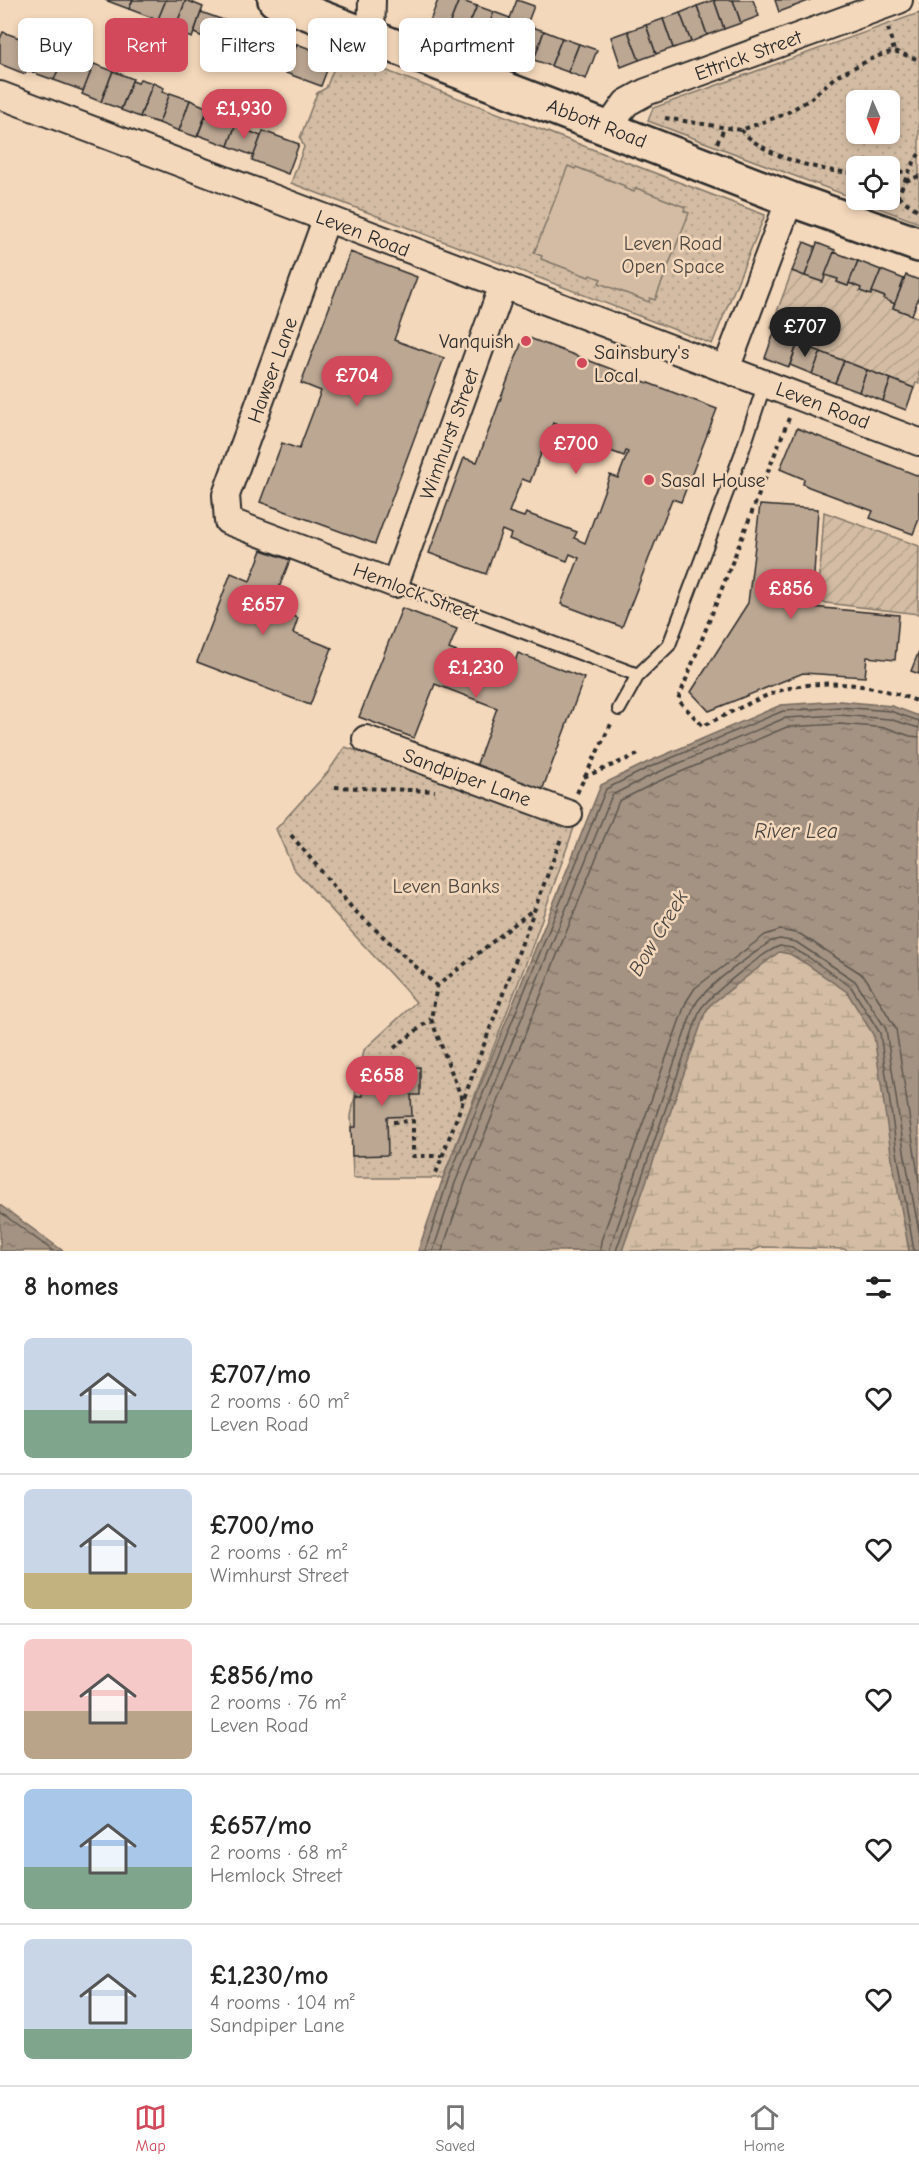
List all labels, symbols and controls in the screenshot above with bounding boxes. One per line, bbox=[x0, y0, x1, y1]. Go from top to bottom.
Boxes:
chip: Buy bbox=[18, 18, 93, 72]
chip: Rent bbox=[105, 18, 188, 72]
chip: Filters bbox=[200, 18, 296, 72]
chip: New bbox=[308, 18, 387, 72]
chip: Apartment bbox=[399, 18, 535, 72]
street label: Ettrick Street bbox=[692, 25, 806, 85]
pin: £1,930 bbox=[195, 89, 293, 140]
north arrow bbox=[846, 90, 900, 144]
map controls bbox=[846, 90, 900, 210]
street label: Abbott Road bbox=[544, 94, 650, 153]
text: £1,930 bbox=[216, 97, 272, 120]
button: locate bbox=[846, 156, 900, 210]
street label: Leven Road bbox=[313, 205, 413, 262]
park label: Leven Road Open Space bbox=[622, 232, 724, 278]
pin: £707 bbox=[769, 307, 841, 358]
street label: Hawser Lane bbox=[243, 314, 302, 426]
text: £707 bbox=[784, 315, 826, 338]
place label: Vanquish bbox=[439, 330, 514, 353]
marker: Vanquish bbox=[519, 334, 533, 348]
place label: Sainsbury's Local bbox=[594, 341, 689, 387]
pin: £704 bbox=[321, 356, 393, 407]
marker: Sainsbury's Local bbox=[575, 356, 589, 370]
text: £704 bbox=[336, 364, 378, 387]
street label: Wimhurst Street bbox=[415, 364, 484, 503]
street label: Leven Road bbox=[773, 377, 873, 434]
pin: £700 bbox=[540, 424, 612, 475]
text: £700 bbox=[553, 432, 599, 455]
place label: Sasal House bbox=[661, 469, 766, 492]
marker: Sasal House bbox=[642, 473, 656, 487]
street label: Hemlock Street bbox=[350, 558, 483, 627]
pin: £856 bbox=[755, 569, 827, 620]
text: £856 bbox=[769, 577, 813, 600]
pin: £657 bbox=[227, 585, 299, 636]
text: £657 bbox=[241, 593, 285, 616]
pin: £1,230 bbox=[427, 648, 525, 699]
text: £1,230 bbox=[448, 656, 504, 679]
street label: Sandpiper Lane bbox=[400, 744, 534, 811]
water label: River Lea bbox=[754, 819, 838, 843]
park label: Leven Banks bbox=[392, 875, 500, 898]
water label: Bow Creek bbox=[623, 885, 693, 980]
pin: £658 bbox=[346, 1056, 418, 1107]
text: £658 bbox=[360, 1064, 404, 1087]
icon: filters bbox=[862, 1271, 895, 1304]
text: 8 homes bbox=[24, 1272, 118, 1302]
text: £707/mo bbox=[210, 1360, 311, 1390]
icon: home bbox=[72, 1362, 144, 1434]
icon: heart bbox=[862, 1382, 895, 1415]
text: 2 rooms · 60 m² bbox=[210, 1390, 349, 1413]
text: Leven Road bbox=[210, 1413, 309, 1436]
text: £700/mo bbox=[210, 1511, 314, 1541]
icon: home bbox=[72, 1513, 144, 1585]
icon: heart bbox=[862, 1533, 895, 1566]
text: 2 rooms · 62 m² bbox=[210, 1541, 347, 1564]
text: Wimhurst Street bbox=[210, 1564, 348, 1587]
text: £856/mo bbox=[210, 1661, 313, 1691]
icon: home bbox=[72, 1663, 144, 1735]
icon: heart bbox=[862, 1683, 895, 1716]
text: 2 rooms · 76 m² bbox=[210, 1691, 346, 1714]
text: Leven Road bbox=[210, 1714, 309, 1737]
text: £657/mo bbox=[210, 1811, 312, 1841]
icon: home bbox=[72, 1813, 144, 1885]
icon: heart bbox=[862, 1833, 895, 1866]
text: 2 rooms · 68 m² bbox=[210, 1841, 347, 1864]
text: Hemlock Street bbox=[210, 1864, 342, 1887]
text: £1,230/mo bbox=[210, 1961, 328, 1991]
icon: home bbox=[72, 1963, 144, 2035]
icon: heart bbox=[862, 1983, 895, 2016]
text: 4 rooms · 104 m² bbox=[210, 1991, 355, 2014]
text: Sandpiper Lane bbox=[210, 2014, 345, 2037]
tab: Map bbox=[134, 2101, 167, 2155]
tab: Saved bbox=[435, 2101, 475, 2155]
tab: Home bbox=[744, 2101, 785, 2155]

